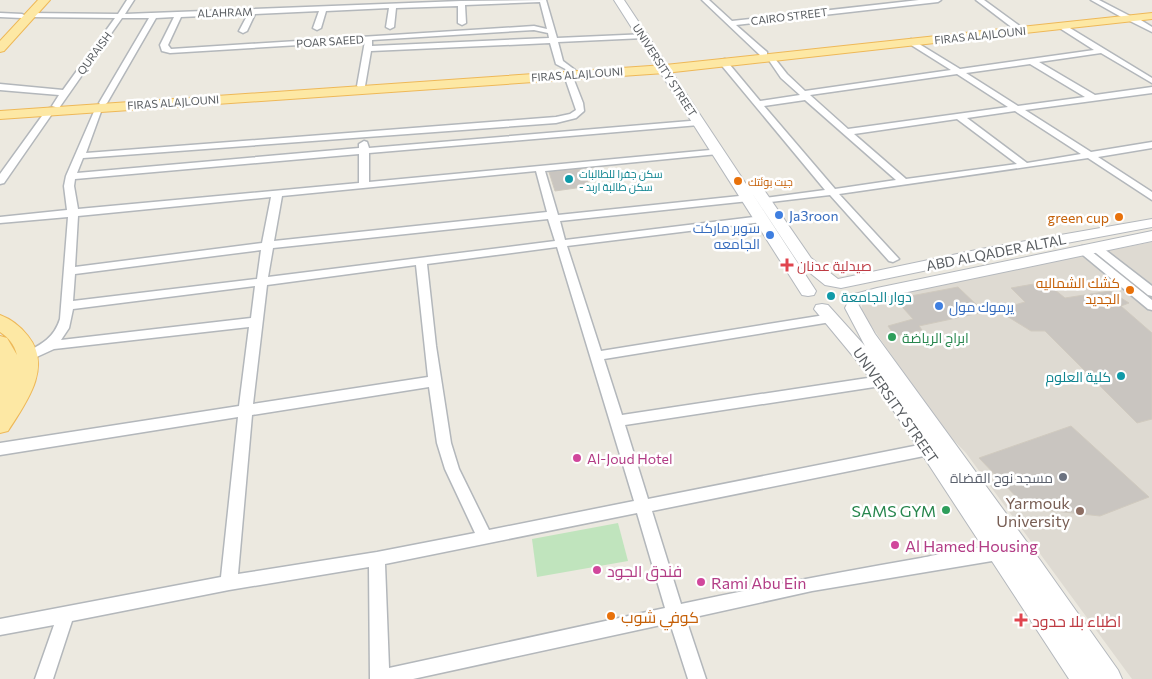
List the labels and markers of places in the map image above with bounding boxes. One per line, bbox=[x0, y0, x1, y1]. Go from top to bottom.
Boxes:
place label: سكن جفرا للطالبات - سكن طالبة اربد bbox=[579, 167, 663, 194]
marker: سكن جفرا للطالبات - سكن طالبة اربد bbox=[563, 173, 575, 185]
marker: جيت بوئتك bbox=[732, 175, 744, 187]
place label: جيت بوئتك bbox=[748, 175, 793, 189]
place label: Ja3roon bbox=[789, 207, 839, 224]
marker: Ja3roon bbox=[773, 209, 785, 221]
place label: green cup bbox=[1048, 209, 1109, 226]
marker: green cup bbox=[1113, 211, 1125, 223]
place label: سوبر ماركت الجامعه bbox=[693, 219, 760, 252]
marker: سوبر ماركت الجامعه bbox=[764, 229, 776, 241]
place label: صيدلية عدنان bbox=[797, 257, 872, 274]
marker: صيدلية عدنان bbox=[781, 259, 793, 271]
place label: كشك الشماليه الجديد bbox=[1036, 274, 1120, 307]
marker: كشك الشماليه الجديد bbox=[1124, 284, 1136, 296]
place label: دوار الجامعة bbox=[841, 288, 912, 305]
marker: دوار الجامعة bbox=[825, 290, 837, 302]
place label: يرموك مول bbox=[949, 298, 1014, 316]
marker: يرموك مول bbox=[933, 300, 945, 312]
place label: ابراج الرياضة bbox=[902, 329, 969, 347]
marker: ابراج الرياضة bbox=[886, 331, 898, 343]
place label: كلية العلوم bbox=[1045, 368, 1111, 387]
marker: كلية العلوم bbox=[1115, 370, 1127, 382]
place label: Al-Joud Hotel bbox=[587, 450, 673, 467]
marker: Al-Joud Hotel bbox=[571, 452, 583, 464]
place label: مسجد نوح القضاة bbox=[950, 469, 1053, 487]
marker: مسجد نوح القضاة bbox=[1057, 471, 1069, 483]
place label: Yarmouk University bbox=[996, 493, 1070, 530]
place label: SAMS GYM bbox=[852, 501, 936, 520]
marker: SAMS GYM bbox=[940, 504, 952, 516]
marker: Yarmouk University bbox=[1074, 505, 1086, 517]
place label: Al Hamed Housing bbox=[905, 536, 1038, 555]
marker: Al Hamed Housing bbox=[889, 539, 901, 551]
place label: فندق الجود bbox=[607, 561, 682, 582]
marker: فندق الجود bbox=[591, 564, 603, 576]
place label: Rami Abu Ein bbox=[711, 573, 806, 592]
marker: Rami Abu Ein bbox=[695, 576, 707, 588]
place label: كوفي شوب bbox=[621, 607, 699, 631]
marker: كوفي شوب bbox=[605, 610, 617, 622]
place label: اطباء بلا حدود bbox=[1032, 611, 1121, 631]
marker: اطباء بلا حدود bbox=[1014, 613, 1028, 627]

